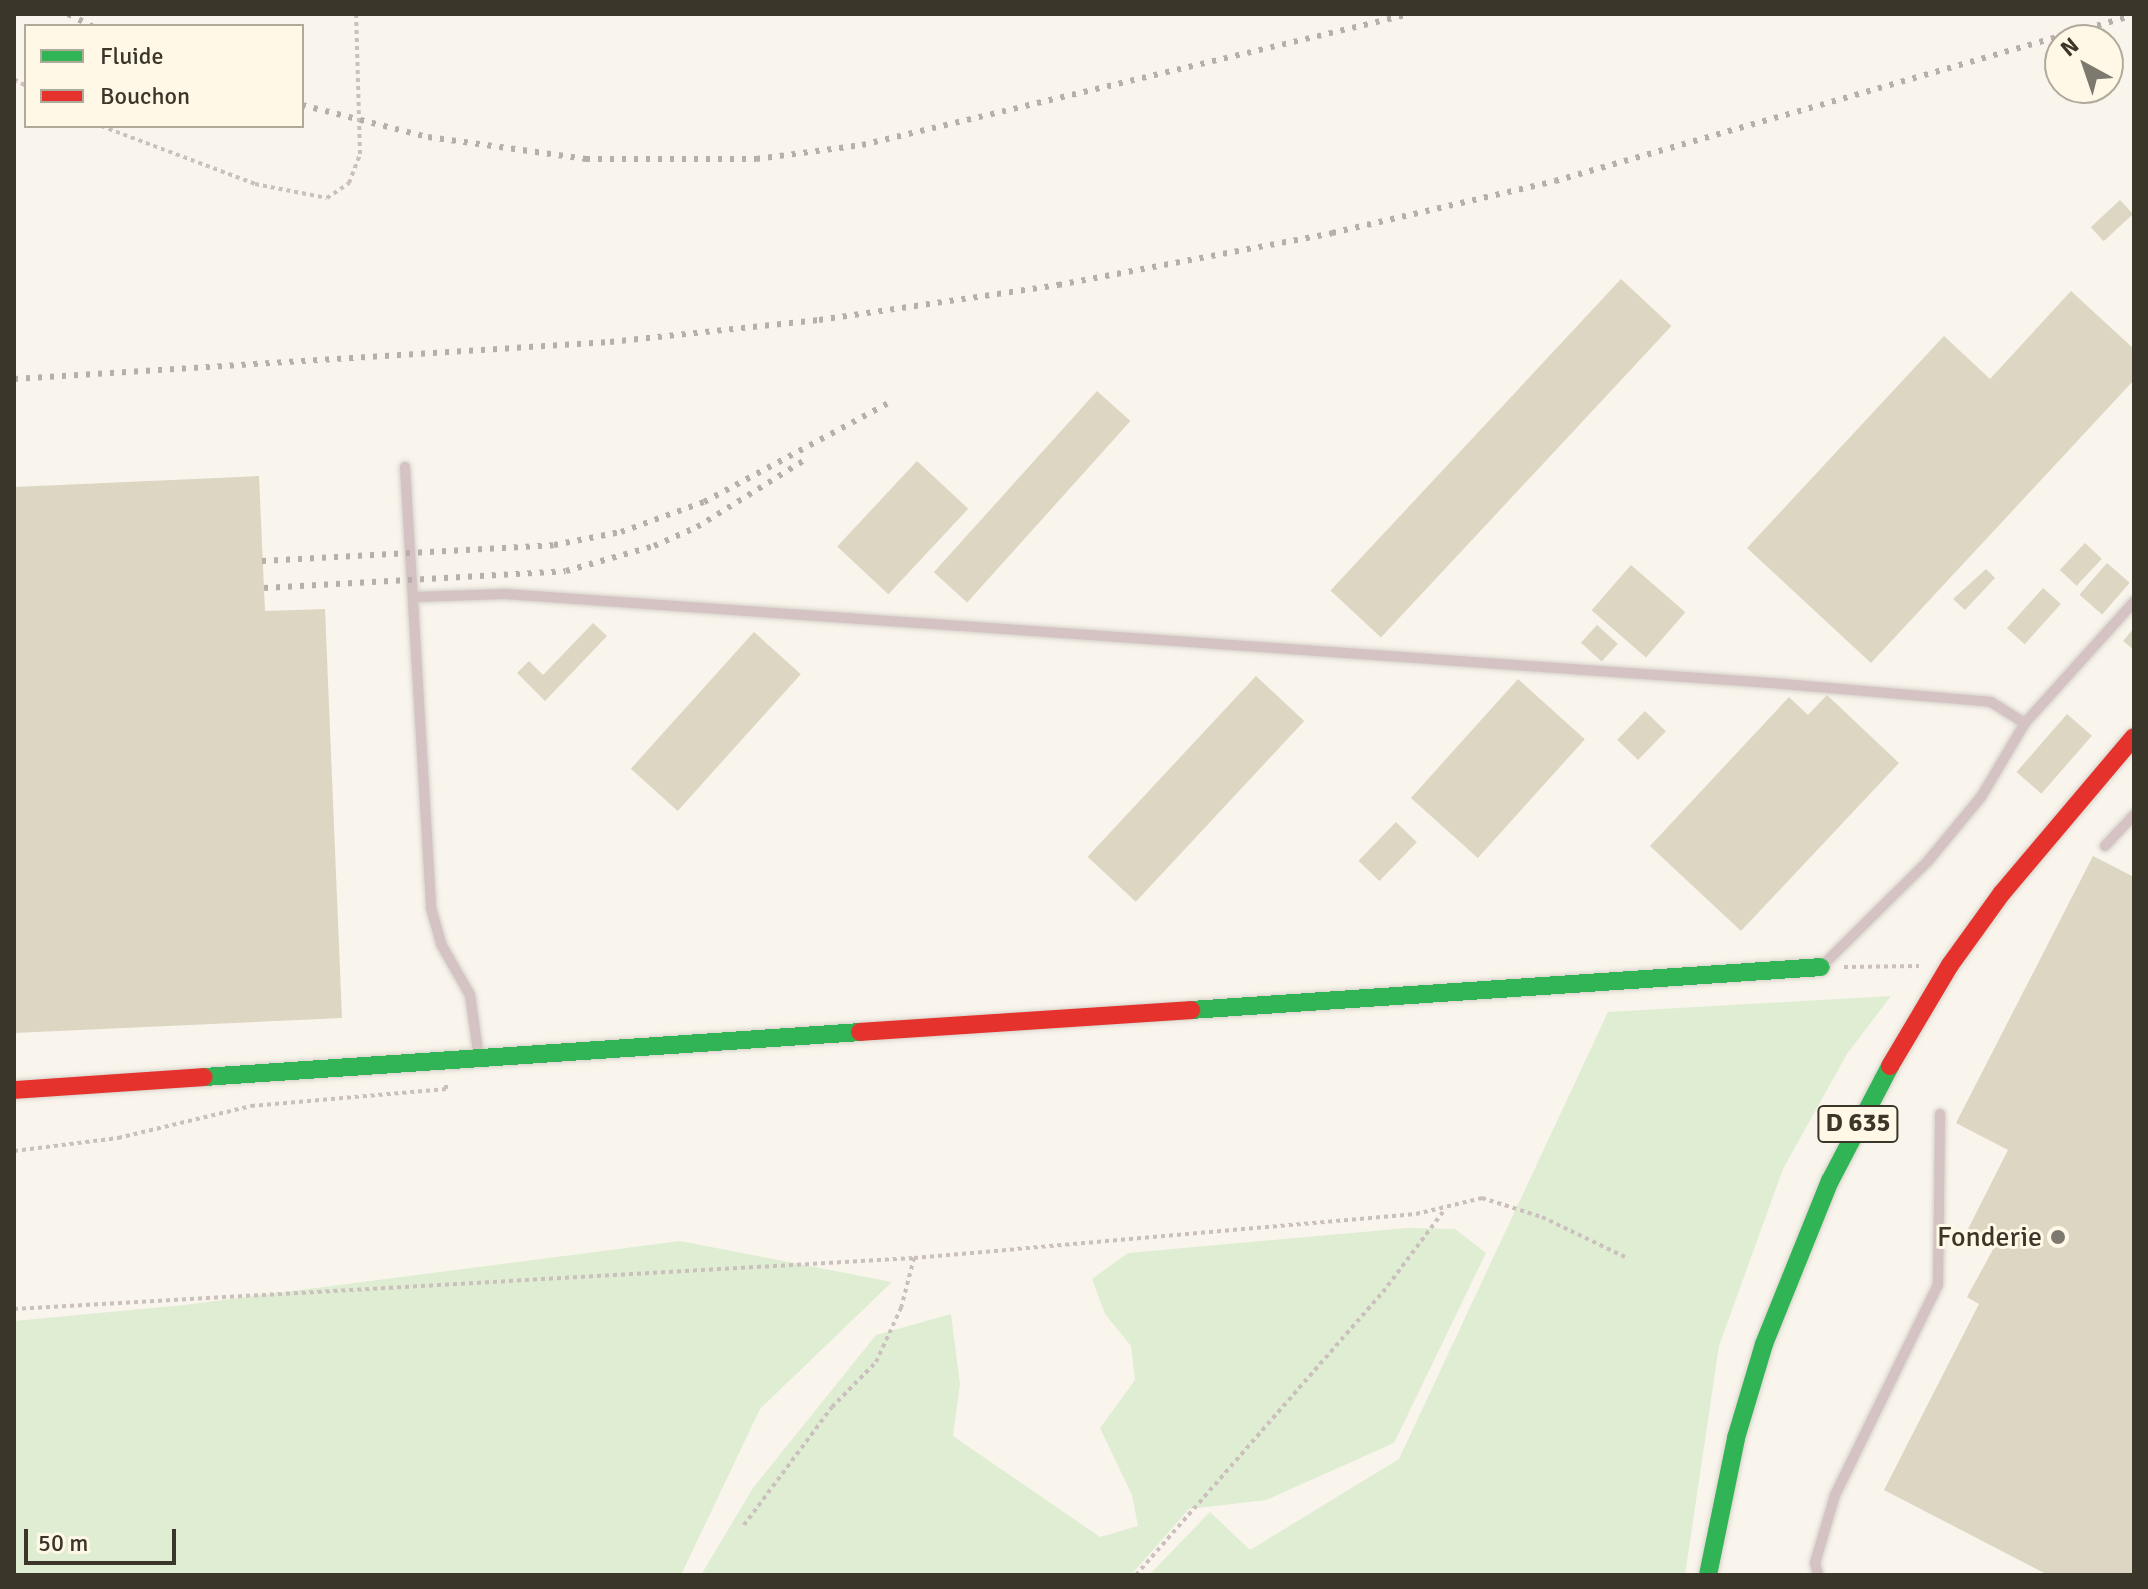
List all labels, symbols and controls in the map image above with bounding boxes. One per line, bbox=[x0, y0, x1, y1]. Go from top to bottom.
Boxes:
legend bbox=[24, 24, 304, 128]
north arrow bbox=[2044, 24, 2124, 104]
text: N bbox=[2055, 32, 2084, 62]
text: Fluide bbox=[100, 41, 164, 71]
text: Bouchon bbox=[100, 81, 190, 111]
road number: D 635 bbox=[1816, 1102, 1900, 1146]
place label: Fonderie bbox=[1937, 1220, 2042, 1254]
marker: Fonderie bbox=[2049, 1228, 2067, 1246]
scale bar bbox=[28, 1513, 180, 1563]
text: 50 m bbox=[38, 1528, 88, 1558]

